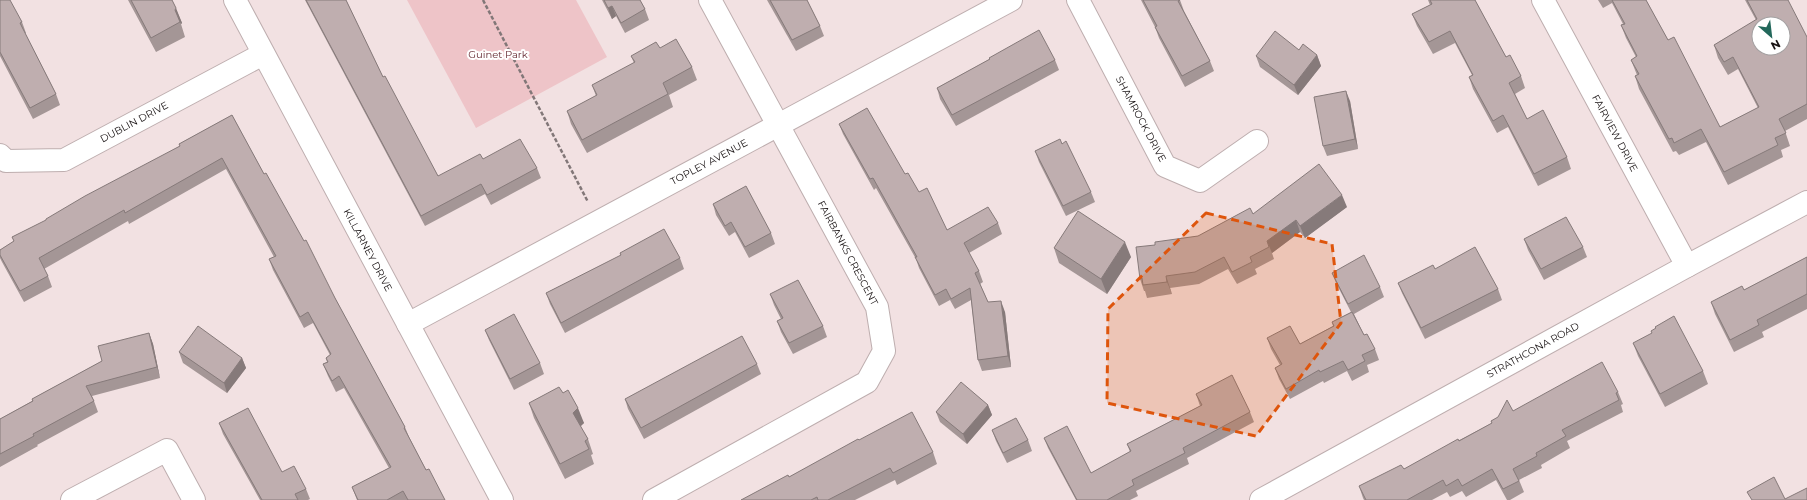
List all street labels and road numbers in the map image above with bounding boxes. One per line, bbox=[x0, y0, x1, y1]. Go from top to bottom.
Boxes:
street label: SHAMROCK DRIVE bbox=[1113, 74, 1169, 164]
street label: FAIRVIEW DRIVE bbox=[1589, 92, 1641, 174]
street label: DUBLIN DRIVE bbox=[98, 98, 171, 145]
street label: TOPLEY AVENUE bbox=[668, 136, 750, 188]
street label: FAIRBANKS CRESCENT bbox=[815, 198, 881, 308]
street label: KILLARNEY DRIVE bbox=[341, 206, 395, 294]
street label: STRATHCONA ROAD bbox=[1484, 319, 1582, 381]

